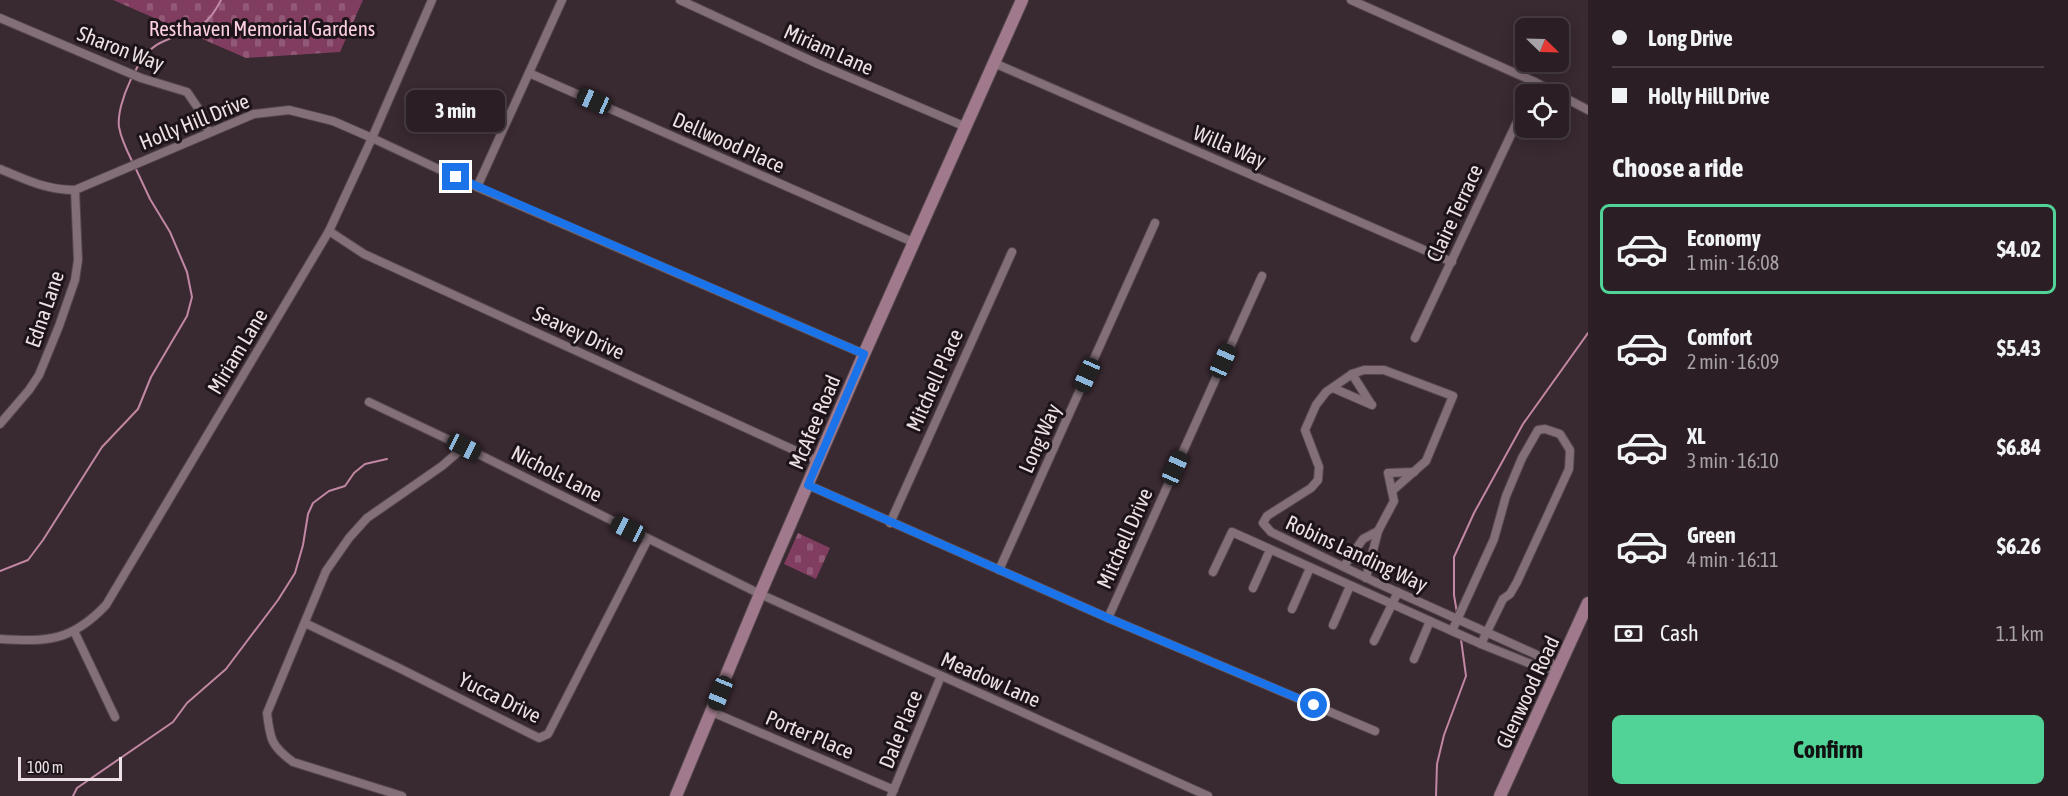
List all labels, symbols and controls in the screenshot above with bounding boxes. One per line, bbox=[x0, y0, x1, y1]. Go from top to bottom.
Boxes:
park label: Resthaven Memorial Gardens bbox=[149, 16, 375, 40]
north arrow bbox=[1515, 18, 1569, 72]
map controls bbox=[1515, 18, 1569, 138]
street label: Miriam Lane bbox=[781, 19, 877, 79]
street label: Sharon Way bbox=[74, 21, 168, 76]
text: Long Drive bbox=[1648, 25, 1733, 51]
text: Holly Hill Drive bbox=[1648, 83, 1770, 109]
button: locate bbox=[1515, 84, 1569, 138]
car bbox=[574, 85, 614, 117]
street label: Holly Hill Drive bbox=[136, 88, 252, 154]
callout: 3 min bbox=[406, 90, 506, 132]
text: 3 min bbox=[435, 99, 476, 122]
street label: Dellwood Place bbox=[669, 107, 789, 177]
street label: Willa Way bbox=[1190, 120, 1270, 172]
text: Choose a ride bbox=[1612, 152, 1744, 183]
street label: Claire Terrace bbox=[1421, 160, 1487, 266]
route end bbox=[442, 163, 469, 190]
icon: car bbox=[1615, 222, 1669, 276]
text: Economy bbox=[1687, 225, 1761, 251]
text: $4.02 bbox=[1997, 236, 2041, 262]
text: 1 min · 16:08 bbox=[1687, 251, 1779, 274]
street label: Edna Lane bbox=[20, 268, 68, 350]
street label: Seavey Drive bbox=[529, 300, 629, 364]
street label: Miriam Lane bbox=[202, 304, 272, 398]
icon: car bbox=[1615, 321, 1669, 375]
text: Comfort bbox=[1687, 324, 1752, 350]
street label: Mitchell Place bbox=[901, 325, 967, 435]
text: $5.43 bbox=[1997, 335, 2041, 361]
car bbox=[1207, 341, 1239, 381]
text: 2 min · 16:09 bbox=[1687, 350, 1779, 373]
car bbox=[1071, 355, 1103, 395]
street label: McAfee Road bbox=[783, 371, 845, 473]
street label: Long Way bbox=[1013, 399, 1065, 476]
icon: car bbox=[1615, 420, 1669, 474]
text: XL bbox=[1687, 423, 1705, 449]
car bbox=[444, 431, 484, 463]
text: $6.84 bbox=[1997, 434, 2041, 460]
street label: Nichols Lane bbox=[508, 440, 606, 506]
car bbox=[1159, 448, 1191, 488]
text: 3 min · 16:10 bbox=[1687, 449, 1779, 472]
street label: Mitchell Drive bbox=[1091, 484, 1157, 592]
street label: Robins Landing Way bbox=[1282, 510, 1432, 596]
car bbox=[608, 513, 648, 545]
icon: car bbox=[1615, 519, 1669, 573]
text: Green bbox=[1687, 522, 1736, 548]
text: $6.26 bbox=[1997, 533, 2041, 559]
text: 4 min · 16:11 bbox=[1687, 548, 1779, 571]
icon: cash bbox=[1612, 617, 1645, 650]
text: Cash bbox=[1660, 620, 1699, 646]
text: 1.1 km bbox=[1996, 622, 2044, 645]
street label: Glenwood Road bbox=[1491, 632, 1563, 752]
street label: Meadow Lane bbox=[938, 646, 1044, 712]
street label: Yucca Drive bbox=[455, 667, 545, 727]
car bbox=[705, 673, 735, 713]
street label: Dale Place bbox=[873, 686, 927, 772]
route start bbox=[1300, 691, 1327, 718]
street label: Porter Place bbox=[762, 705, 858, 763]
button: Confirm bbox=[1612, 715, 2044, 784]
scale bar bbox=[18, 754, 122, 782]
text: 100 m bbox=[27, 758, 63, 776]

